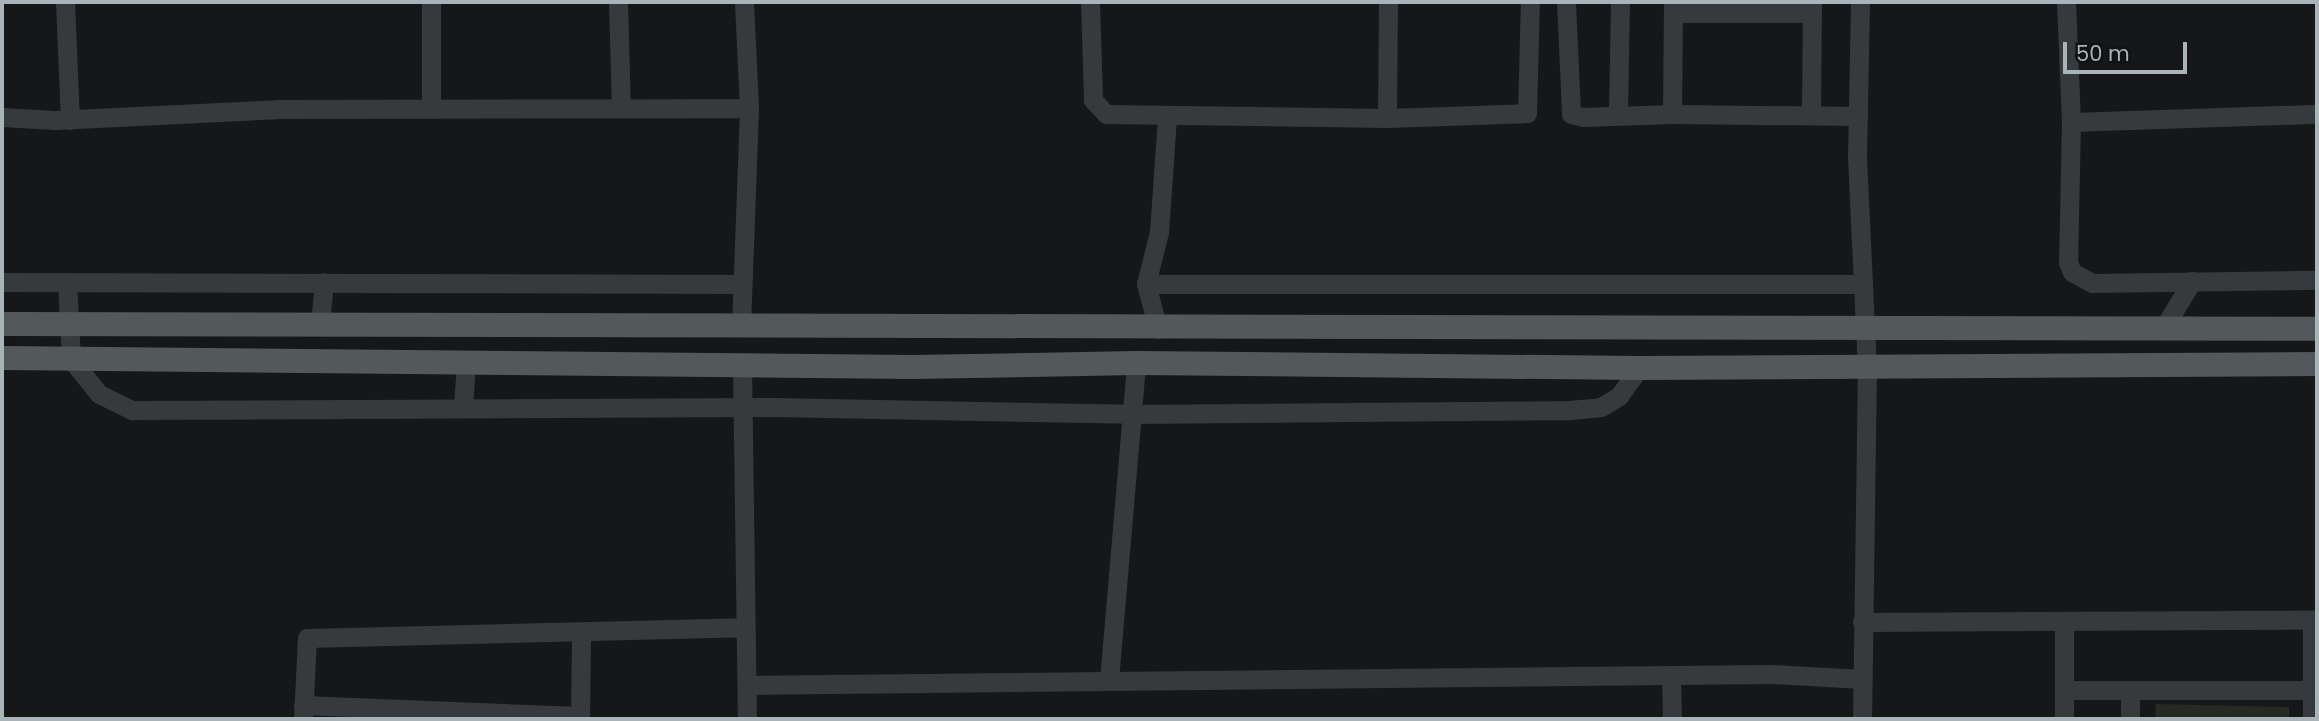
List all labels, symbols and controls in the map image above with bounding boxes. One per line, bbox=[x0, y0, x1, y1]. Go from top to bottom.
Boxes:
scale bar bbox=[2067, 28, 2191, 72]
text: 50 m bbox=[2076, 39, 2130, 68]

